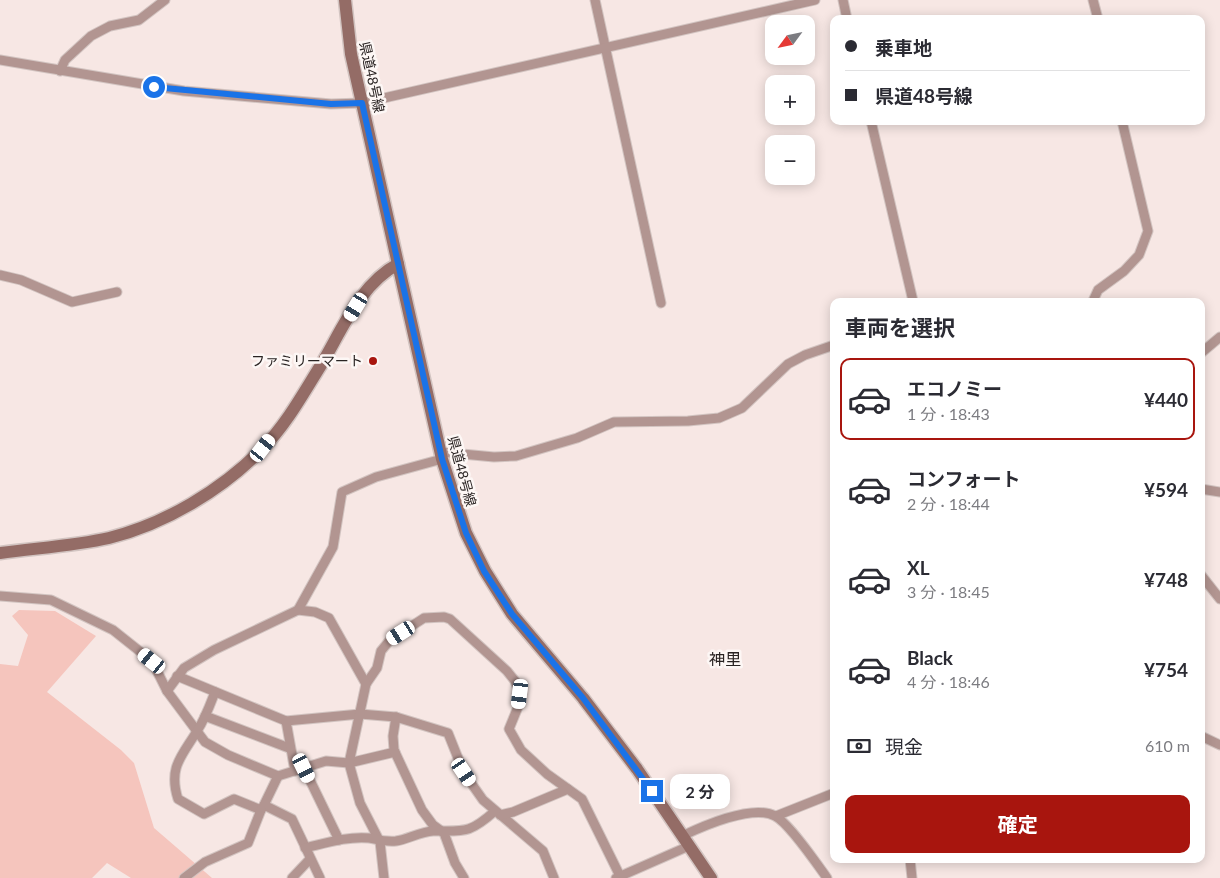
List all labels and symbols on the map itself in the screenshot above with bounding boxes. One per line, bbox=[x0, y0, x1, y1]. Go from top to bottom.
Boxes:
north arrow bbox=[765, 15, 815, 65]
street label: 県道48号線 bbox=[357, 40, 388, 114]
route start bbox=[143, 76, 165, 98]
car bbox=[341, 290, 370, 324]
place label: ファミリーマート bbox=[251, 352, 363, 369]
marker: ファミリーマート bbox=[367, 355, 379, 367]
car bbox=[247, 432, 278, 464]
street label: 県道48号線 bbox=[445, 434, 480, 508]
car bbox=[384, 619, 417, 647]
car bbox=[135, 646, 168, 676]
district label: 神里 bbox=[709, 649, 741, 668]
car bbox=[510, 678, 529, 710]
car bbox=[290, 751, 317, 785]
car bbox=[449, 755, 478, 789]
callout: 2 分 bbox=[670, 774, 730, 808]
route end bbox=[641, 780, 663, 802]

